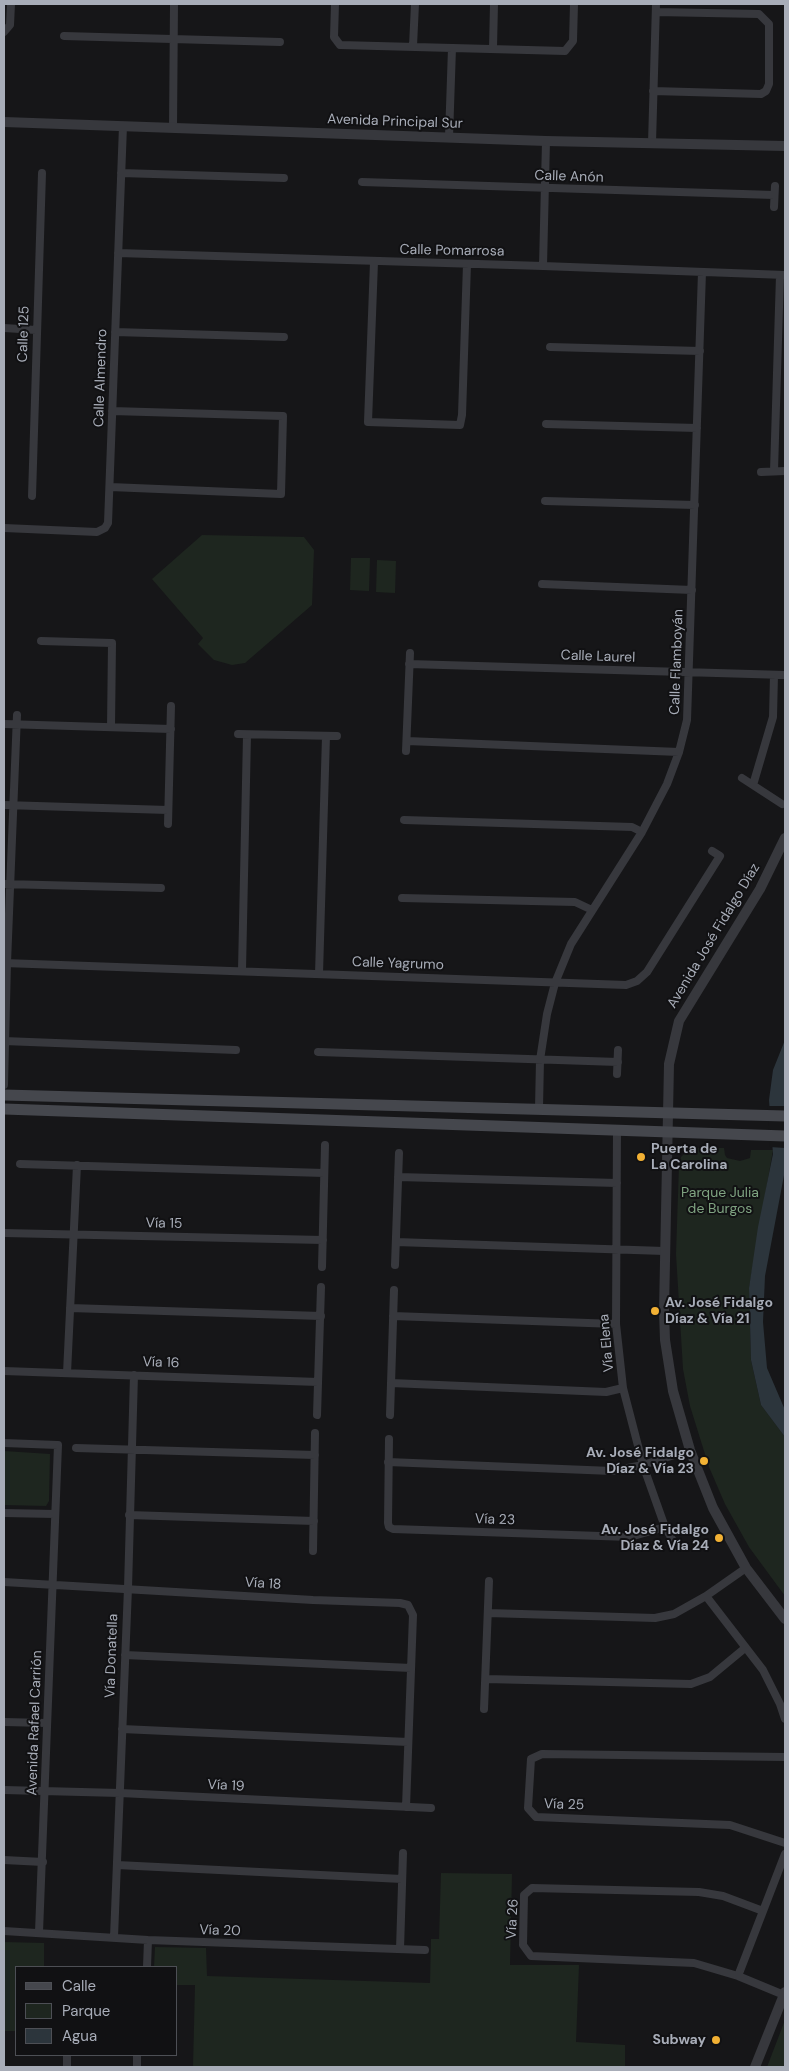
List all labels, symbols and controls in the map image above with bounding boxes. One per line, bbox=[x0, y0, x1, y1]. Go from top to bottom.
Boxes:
street label: Avenida Principal Sur bbox=[327, 111, 463, 133]
street label: Calle Anón bbox=[534, 167, 604, 187]
street label: Calle Pomarrosa bbox=[400, 242, 504, 260]
street label: Calle 125 bbox=[15, 305, 33, 363]
street label: Calle Almendro bbox=[91, 329, 111, 427]
street label: Calle Flamboyán bbox=[667, 609, 687, 715]
street label: Calle Laurel bbox=[560, 647, 636, 667]
street label: Avenida José Fidalgo Díaz bbox=[664, 861, 764, 1011]
street label: Calle Yagrumo bbox=[352, 954, 444, 974]
place label: Puerta de La Carolina bbox=[651, 1141, 727, 1174]
marker: Puerta de La Carolina bbox=[635, 1151, 647, 1163]
park label: Parque Julia de Burgos bbox=[681, 1185, 759, 1218]
street label: Vía 15 bbox=[145, 1215, 183, 1233]
place label: Av. José Fidalgo Díaz & Vía 21 bbox=[665, 1295, 773, 1328]
marker: Av. José Fidalgo Díaz & Vía 21 bbox=[649, 1305, 661, 1317]
street label: Vía Elena bbox=[596, 1313, 618, 1373]
street label: Vía 16 bbox=[142, 1354, 180, 1372]
place label: Av. José Fidalgo Díaz & Vía 23 bbox=[586, 1445, 694, 1478]
marker: Av. José Fidalgo Díaz & Vía 23 bbox=[698, 1455, 710, 1467]
street label: Vía 23 bbox=[475, 1511, 515, 1529]
place label: Av. José Fidalgo Díaz & Vía 24 bbox=[601, 1522, 709, 1554]
marker: Av. José Fidalgo Díaz & Vía 24 bbox=[713, 1532, 725, 1544]
street label: Vía 18 bbox=[244, 1574, 282, 1594]
street label: Vía Donatella bbox=[102, 1614, 122, 1698]
street label: Avenida Rafael Carrión bbox=[24, 1650, 46, 1796]
street label: Vía 19 bbox=[207, 1777, 245, 1795]
street label: Vía 25 bbox=[544, 1796, 584, 1814]
street label: Vía 26 bbox=[504, 1898, 522, 1940]
street label: Vía 20 bbox=[199, 1922, 241, 1940]
legend bbox=[15, 1966, 178, 2056]
text: Calle bbox=[62, 1976, 96, 1996]
text: Parque bbox=[62, 2001, 110, 2021]
text: Agua bbox=[62, 2026, 97, 2046]
place label: Subway bbox=[652, 2032, 706, 2048]
marker: Subway bbox=[710, 2034, 722, 2046]

